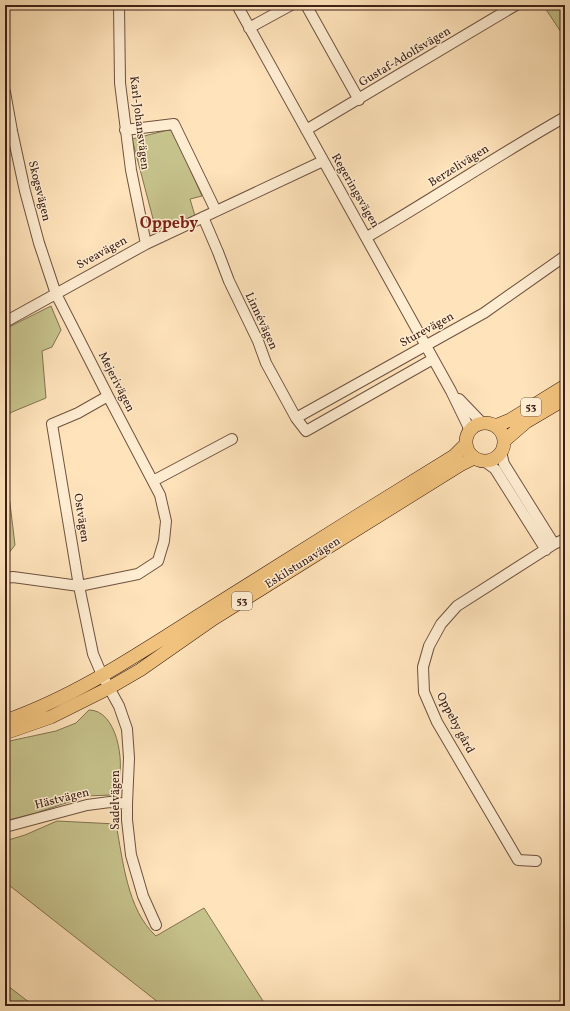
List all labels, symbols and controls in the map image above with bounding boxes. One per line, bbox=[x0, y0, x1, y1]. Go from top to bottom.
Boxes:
street label: Gustaf-Adolfsvägen bbox=[356, 23, 454, 91]
street label: Karl-Johansvägen bbox=[125, 75, 153, 171]
street label: Berzelivägen bbox=[426, 141, 492, 191]
street label: Regeringsvägen bbox=[327, 151, 383, 231]
street label: Skogsvägen bbox=[24, 159, 54, 223]
district label: Oppeby bbox=[140, 213, 198, 235]
street label: Sveavägen bbox=[74, 233, 130, 273]
street label: Linnévägen bbox=[241, 290, 281, 352]
street label: Sturevägen bbox=[397, 309, 457, 351]
street label: Mejerivägen bbox=[94, 349, 138, 415]
road number: 53 bbox=[521, 398, 541, 416]
street label: Ostvägen bbox=[69, 492, 93, 544]
street label: Eskilstunavägen bbox=[262, 533, 344, 593]
road number: 53 bbox=[232, 592, 252, 610]
street label: Oppeby gård bbox=[432, 690, 478, 757]
street label: Sadelvägen bbox=[108, 770, 124, 830]
street label: Hästvägen bbox=[33, 785, 91, 813]

